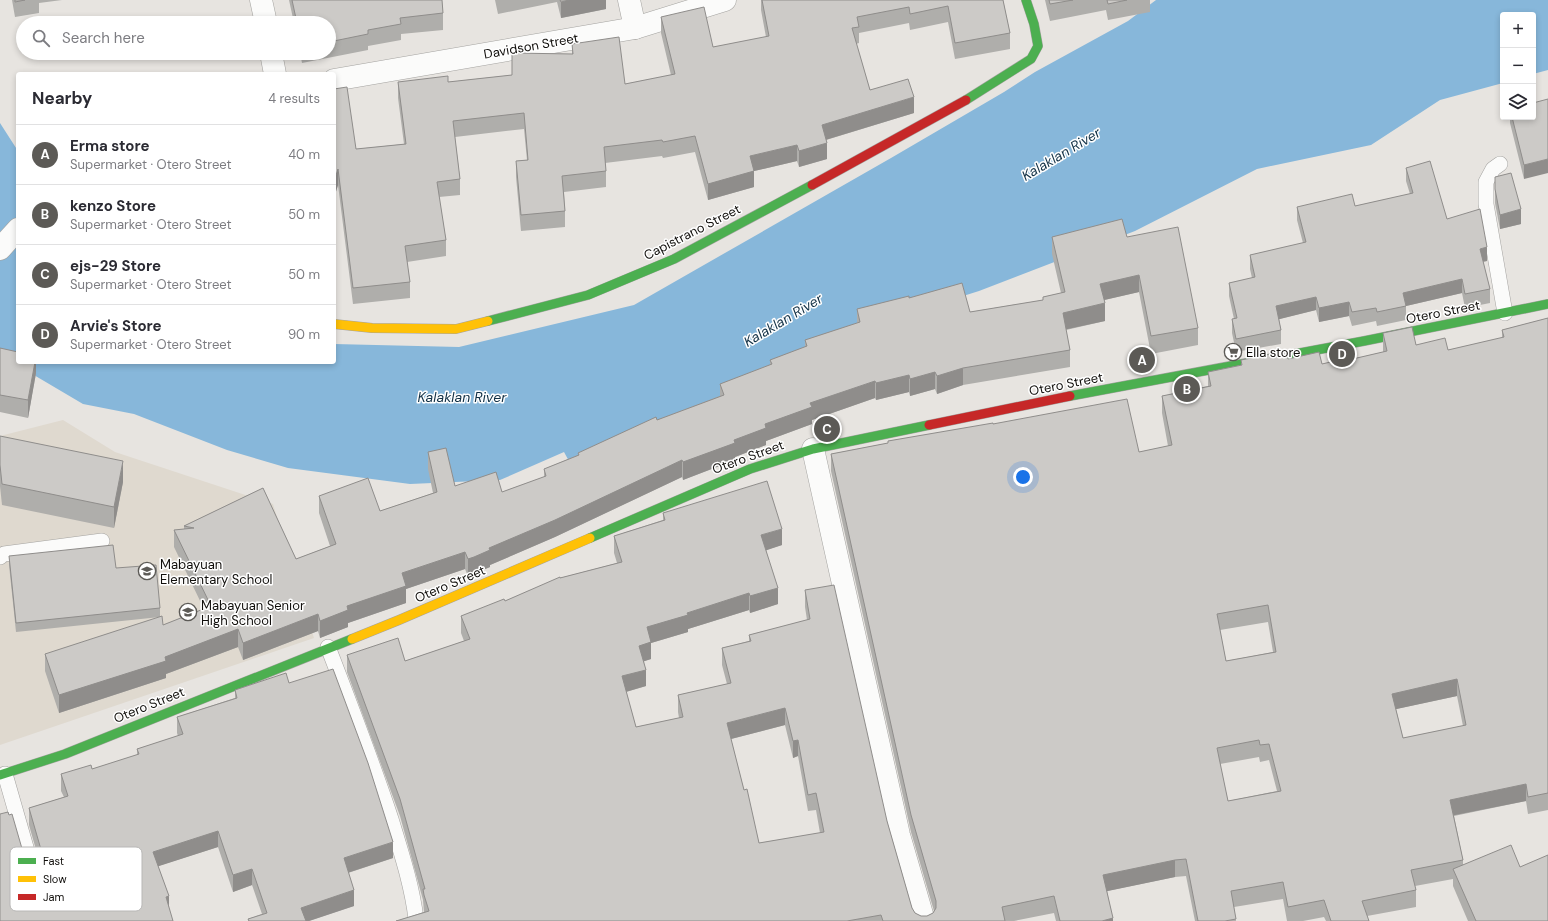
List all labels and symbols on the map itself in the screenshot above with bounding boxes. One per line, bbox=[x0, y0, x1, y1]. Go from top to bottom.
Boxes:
street label: Davidson Street bbox=[482, 29, 580, 63]
water label: Kalaklan River bbox=[1018, 123, 1104, 185]
street label: Capistrano Street bbox=[641, 200, 743, 264]
water label: Kalaklan River bbox=[740, 289, 826, 351]
street label: Otero Street bbox=[1405, 297, 1481, 327]
pin: D bbox=[1329, 339, 1355, 369]
supermarket icon: Ella store bbox=[1223, 342, 1243, 362]
place label: Ella store bbox=[1246, 344, 1300, 361]
pin: A bbox=[1129, 345, 1155, 375]
street label: Otero Street bbox=[1028, 369, 1104, 399]
pin: B bbox=[1174, 374, 1200, 404]
water label: Kalaklan River bbox=[418, 388, 507, 406]
pin: C bbox=[814, 414, 840, 444]
street label: Otero Street bbox=[710, 436, 786, 478]
your location bbox=[1013, 467, 1033, 487]
place label: Mabayuan Elementary School bbox=[160, 556, 273, 588]
school or university icon: Mabayuan Elementary School bbox=[137, 561, 157, 581]
street label: Otero Street bbox=[412, 562, 488, 606]
place label: Mabayuan Senior High School bbox=[201, 597, 305, 629]
school or university icon: Mabayuan Senior High School bbox=[178, 602, 198, 622]
street label: Otero Street bbox=[111, 683, 187, 727]
legend bbox=[10, 847, 142, 911]
text: Fast bbox=[43, 854, 64, 868]
text: Slow bbox=[43, 872, 67, 886]
text: Jam bbox=[43, 890, 64, 904]

